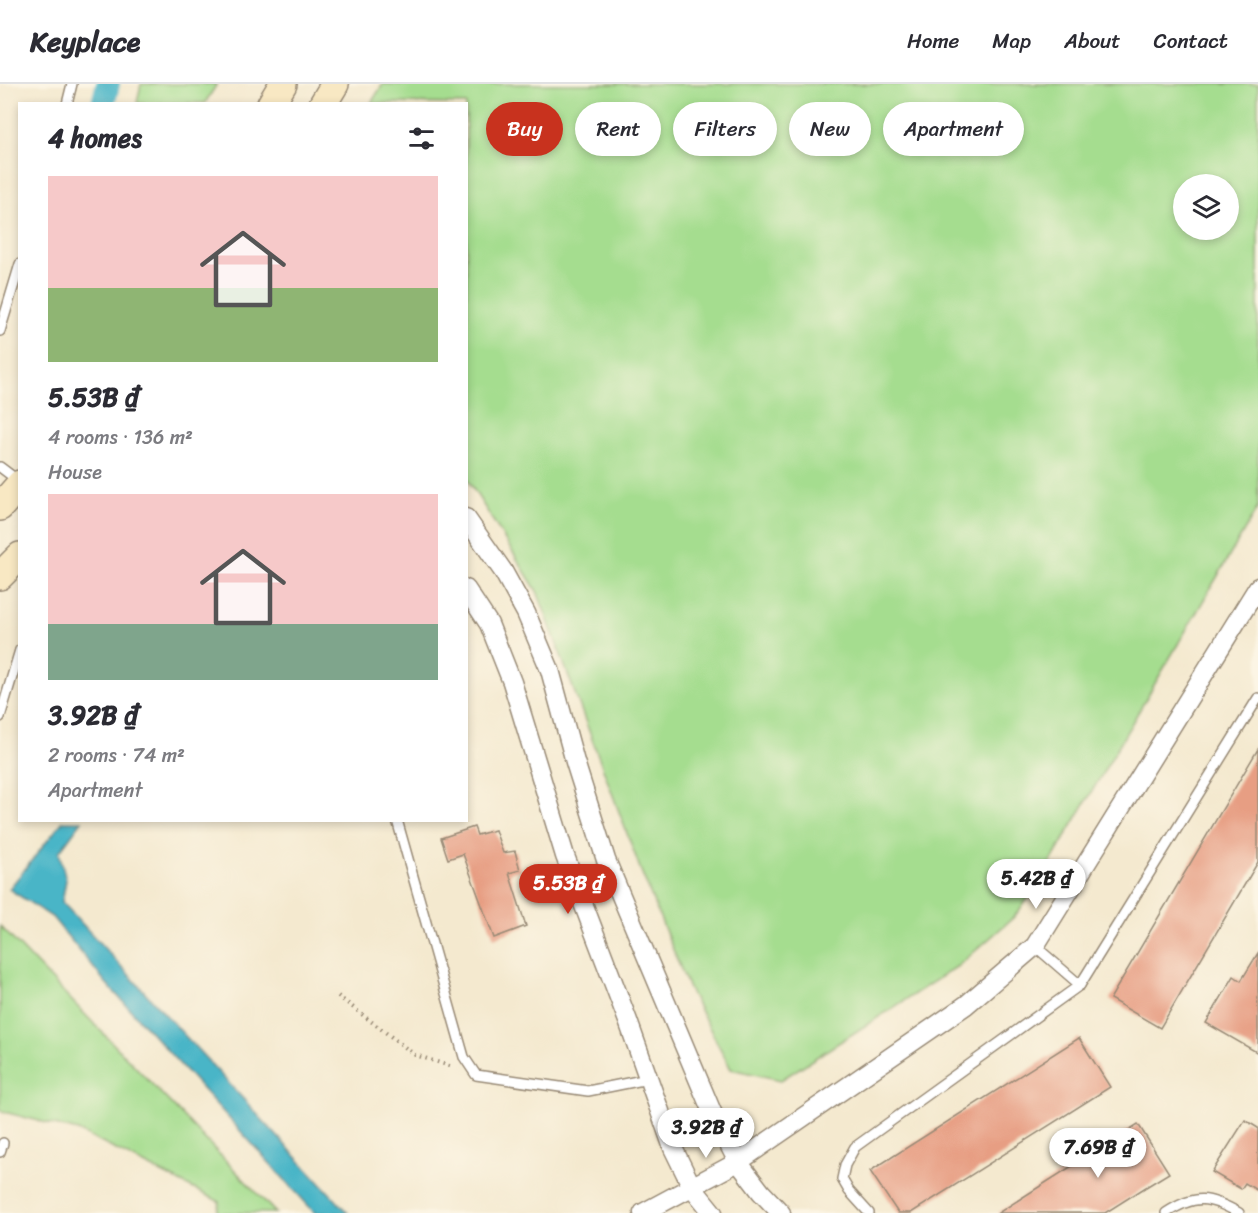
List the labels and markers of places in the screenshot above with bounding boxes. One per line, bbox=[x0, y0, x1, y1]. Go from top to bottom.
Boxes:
pin: 5.42B ₫ bbox=[981, 859, 1091, 910]
pin: 5.53B ₫ bbox=[513, 864, 623, 915]
pin: 3.92B ₫ bbox=[651, 1108, 761, 1159]
pin: 7.69B ₫ bbox=[1043, 1128, 1153, 1179]

